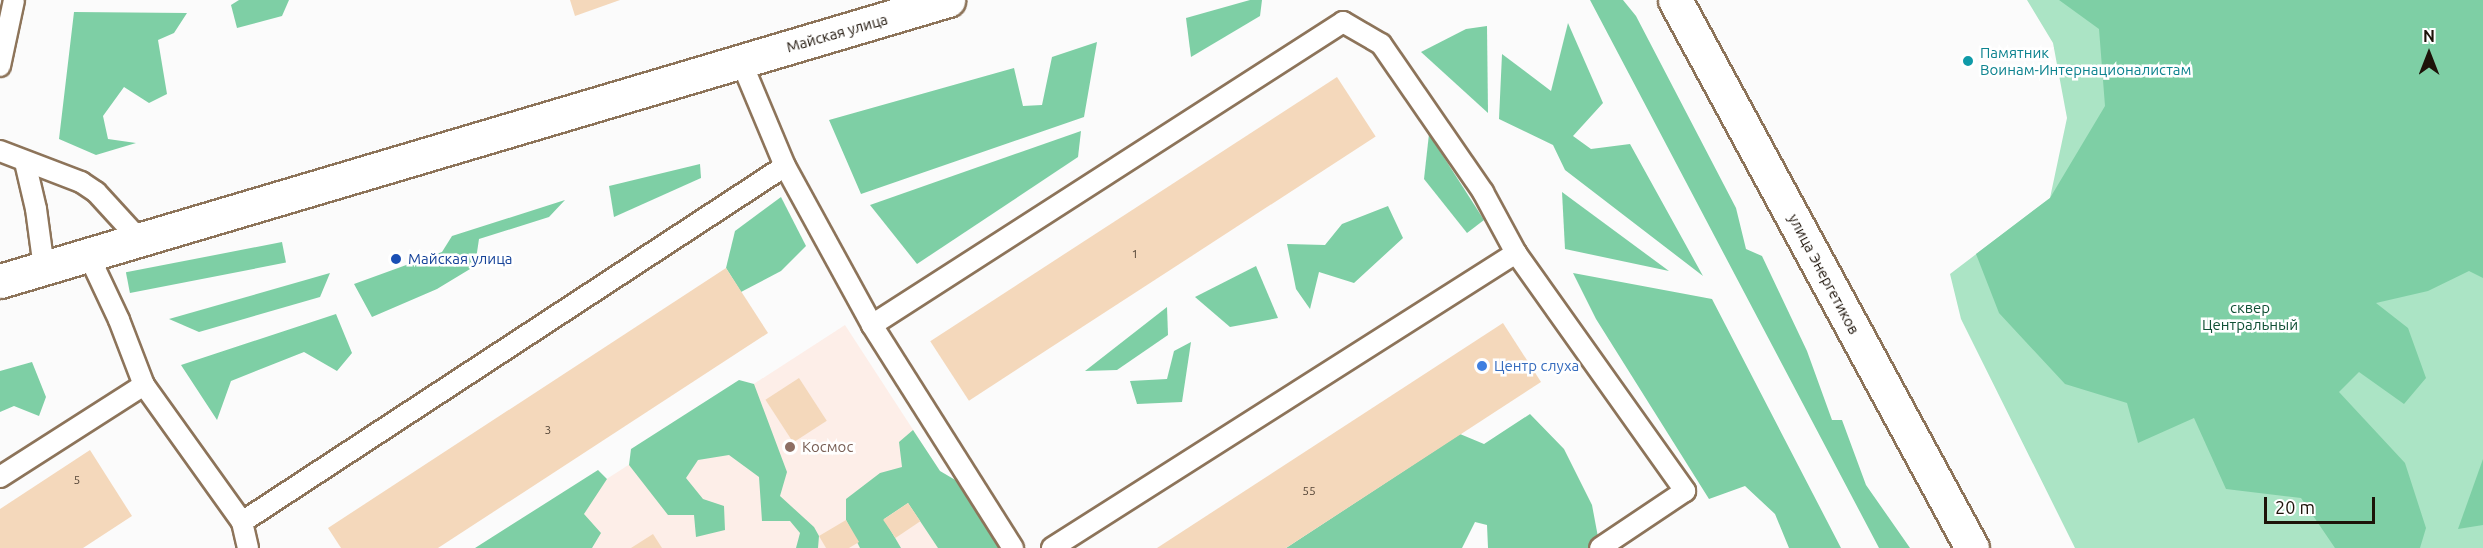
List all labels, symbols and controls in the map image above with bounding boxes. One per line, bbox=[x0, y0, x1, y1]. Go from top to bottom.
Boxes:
street label: Майская улица bbox=[784, 10, 890, 56]
north arrow bbox=[2399, 24, 2459, 84]
text: N bbox=[2423, 27, 2435, 45]
place label: Памятник Воинам-Интернационалистам bbox=[1980, 43, 2191, 78]
marker: Памятник Воинам-Интернационалистам bbox=[1961, 54, 1975, 68]
street label: улица Энергетиков bbox=[1785, 211, 1863, 337]
house number: 1 bbox=[1132, 247, 1138, 261]
place label: Майская улица bbox=[408, 250, 513, 268]
marker: Майская улица bbox=[389, 252, 403, 266]
park label: сквер Центральный bbox=[2202, 298, 2298, 333]
place label: Центр слуха bbox=[1494, 357, 1579, 375]
marker: Центр слуха bbox=[1475, 359, 1489, 373]
house number: 3 bbox=[545, 423, 551, 437]
place label: Космос bbox=[802, 438, 853, 456]
marker: Космос bbox=[783, 440, 797, 454]
house number: 5 bbox=[74, 473, 80, 487]
house number: 55 bbox=[1302, 484, 1316, 498]
scale bar bbox=[2267, 485, 2378, 523]
text: 20 m bbox=[2275, 497, 2315, 517]

